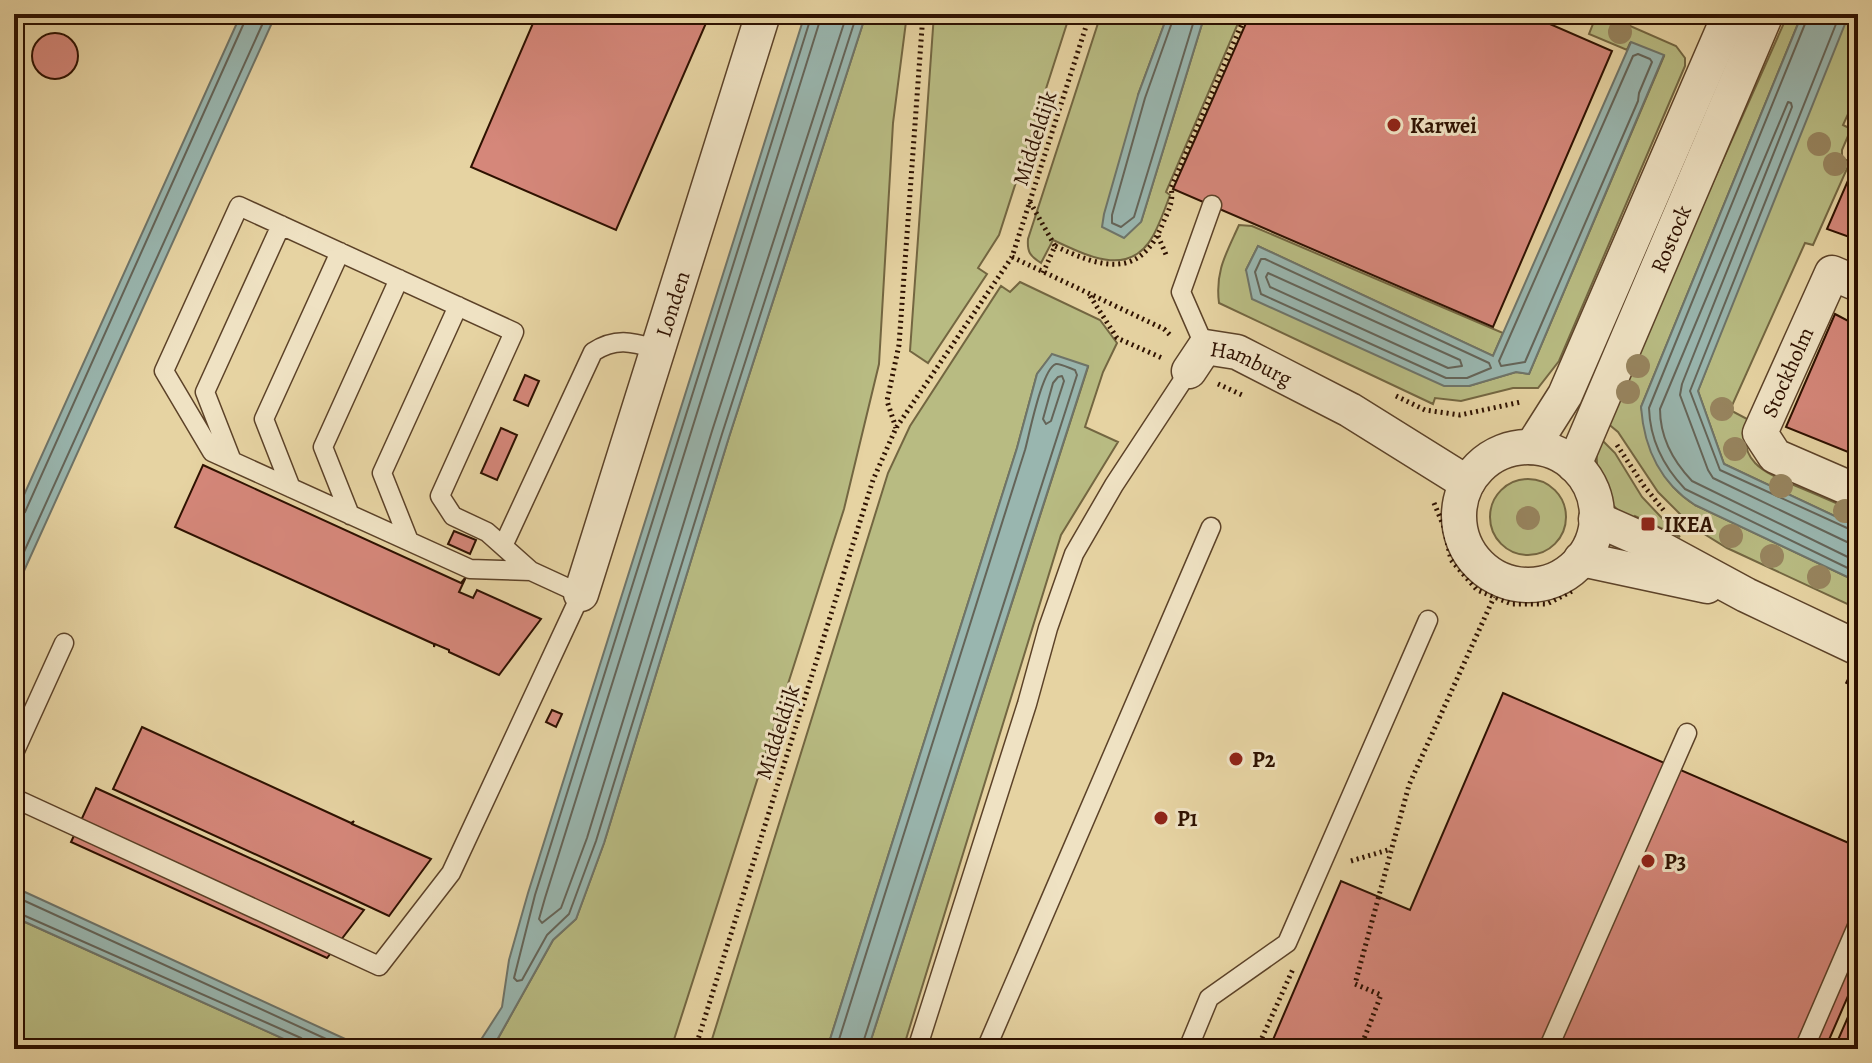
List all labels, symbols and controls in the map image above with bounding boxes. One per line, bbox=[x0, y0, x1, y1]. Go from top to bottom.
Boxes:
street label: Middeldijk bbox=[1006, 87, 1064, 190]
place label: Karwei bbox=[1410, 111, 1477, 141]
marker: Karwei bbox=[1385, 116, 1403, 134]
street label: Rostock bbox=[1644, 200, 1699, 278]
street label: Londen bbox=[648, 267, 697, 341]
street label: Stockholm bbox=[1755, 322, 1821, 423]
street label: Hamburg bbox=[1208, 334, 1297, 394]
place label: IKEA bbox=[1664, 510, 1714, 540]
marker: IKEA bbox=[1639, 515, 1657, 533]
street label: Middeldijk bbox=[749, 681, 807, 784]
place label: P2 bbox=[1252, 745, 1276, 775]
marker: P2 bbox=[1227, 750, 1245, 768]
place label: P1 bbox=[1177, 804, 1198, 834]
marker: P1 bbox=[1152, 809, 1170, 827]
place label: P3 bbox=[1664, 847, 1686, 877]
marker: P3 bbox=[1639, 852, 1657, 870]

